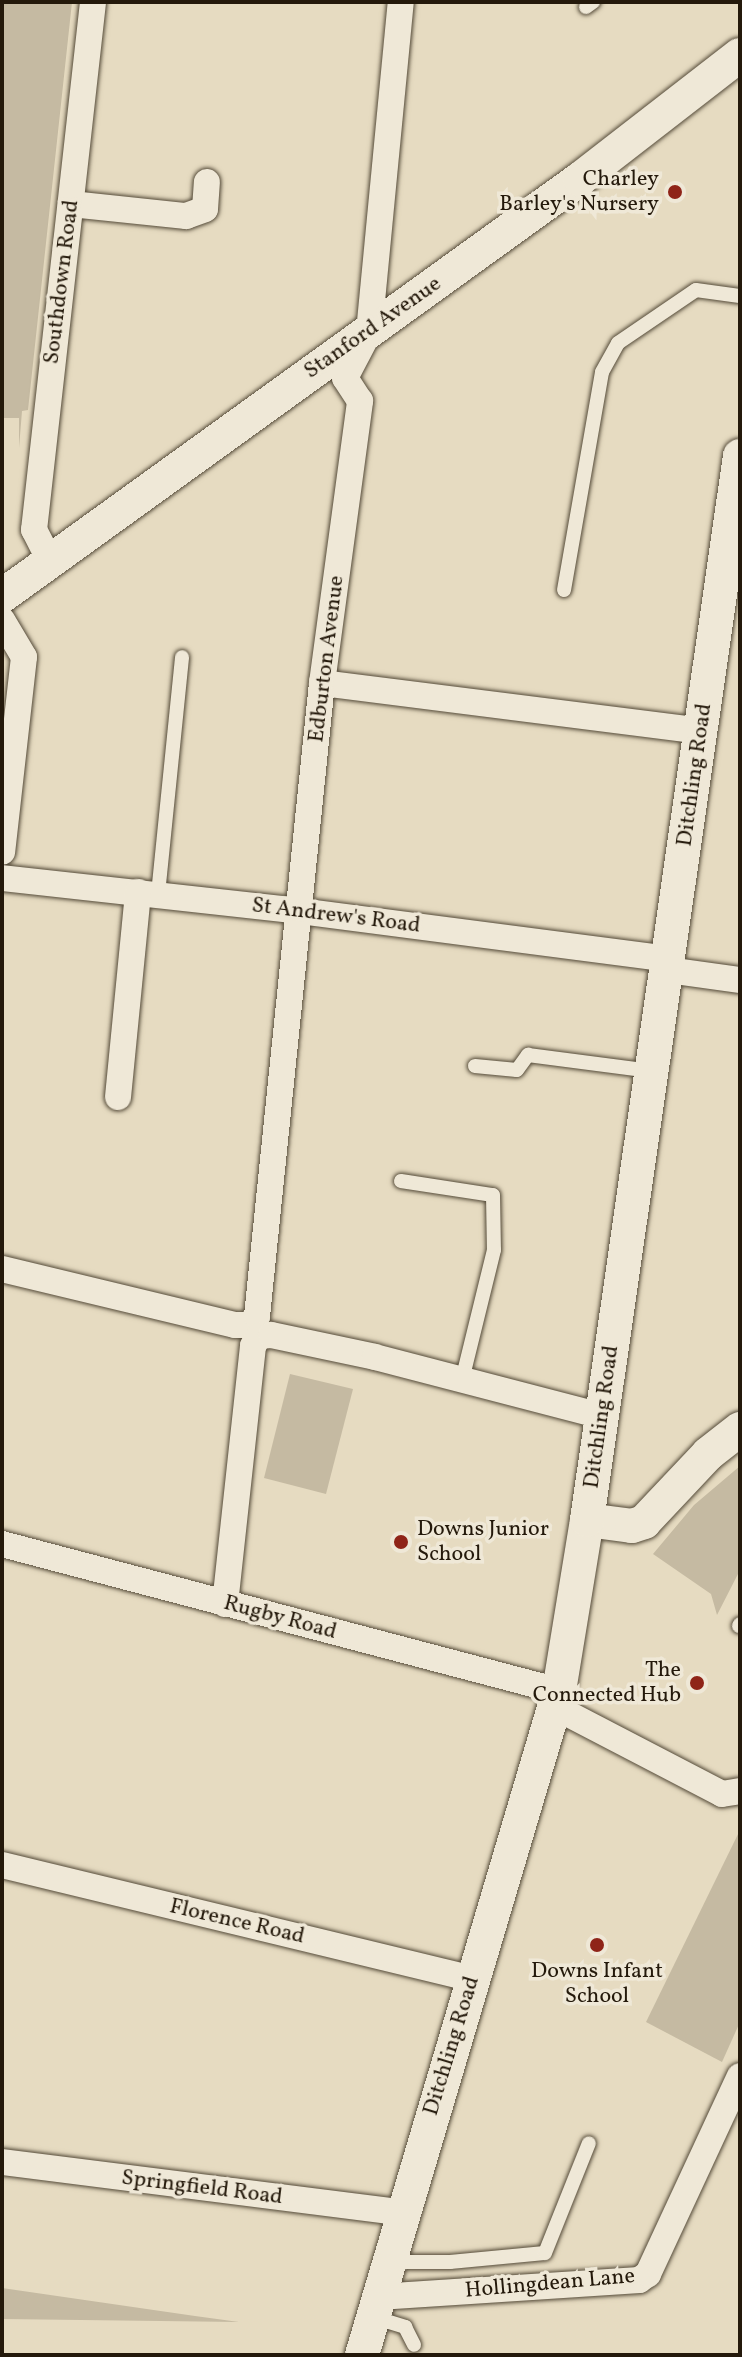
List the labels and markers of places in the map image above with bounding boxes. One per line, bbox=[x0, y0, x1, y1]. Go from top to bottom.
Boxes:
place label: Charley Barley's Nursery bbox=[499, 166, 659, 218]
marker: Charley Barley's Nursery bbox=[666, 183, 684, 201]
place label: Downs Junior School bbox=[417, 1516, 549, 1568]
marker: Downs Junior School bbox=[392, 1533, 410, 1551]
place label: The Connected Hub bbox=[533, 1657, 681, 1708]
marker: The Connected Hub bbox=[688, 1674, 706, 1692]
marker: Downs Infant School bbox=[588, 1936, 606, 1954]
place label: Downs Infant School bbox=[531, 1958, 663, 2010]

